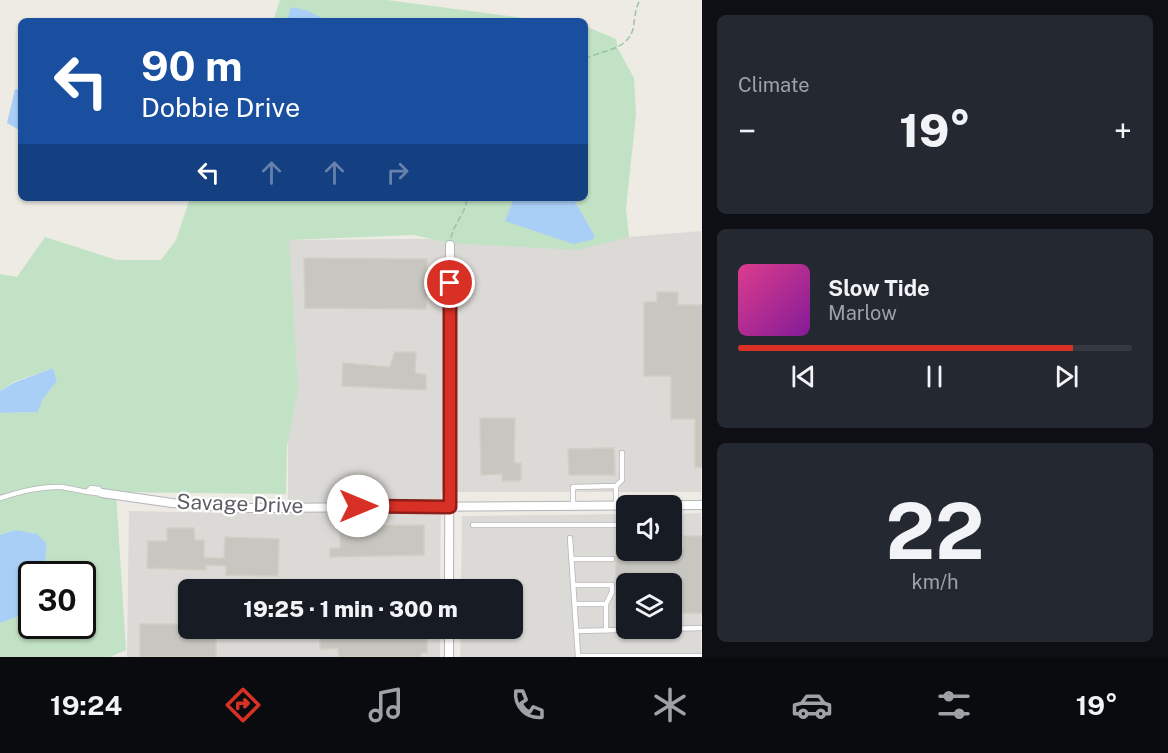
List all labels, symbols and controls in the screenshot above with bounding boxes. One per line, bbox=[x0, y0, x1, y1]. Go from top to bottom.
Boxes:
text: 90 m bbox=[141, 41, 243, 90]
icon: left bbox=[42, 42, 120, 120]
text: Climate bbox=[738, 73, 810, 97]
text: Dobbie Drive bbox=[141, 91, 300, 123]
text: 19° bbox=[899, 104, 971, 157]
text: − bbox=[738, 112, 756, 150]
text: + bbox=[1114, 112, 1132, 150]
icon: left bbox=[192, 156, 225, 189]
icon: ahead bbox=[255, 156, 288, 189]
icon: ahead bbox=[318, 156, 351, 189]
icon: right bbox=[381, 156, 414, 189]
pin bbox=[424, 257, 475, 308]
icon: arrive bbox=[433, 266, 466, 299]
text: Slow Tide bbox=[828, 275, 930, 301]
text: Marlow bbox=[828, 301, 897, 325]
icon: previous bbox=[787, 360, 820, 393]
icon: pause bbox=[918, 360, 951, 393]
icon: next bbox=[1050, 360, 1083, 393]
position arrow bbox=[326, 474, 390, 538]
text: 22 bbox=[885, 485, 985, 577]
street label: Savage Drive bbox=[176, 489, 304, 518]
map controls bbox=[616, 495, 682, 639]
button: sound bbox=[616, 495, 682, 561]
speed limit sign: 30 bbox=[18, 561, 96, 639]
text: km/h bbox=[911, 570, 959, 594]
button: layers bbox=[616, 573, 682, 639]
text: 19:25 · 1 min · 300 m bbox=[243, 596, 458, 622]
icon: directions bbox=[222, 684, 264, 726]
icon: music bbox=[365, 684, 407, 726]
icon: phone bbox=[507, 684, 549, 726]
icon: climate bbox=[649, 684, 691, 726]
icon: car bbox=[791, 684, 833, 726]
icon: filters bbox=[933, 684, 975, 726]
text: 19:24 bbox=[50, 689, 122, 721]
text: 19° bbox=[1076, 689, 1118, 721]

